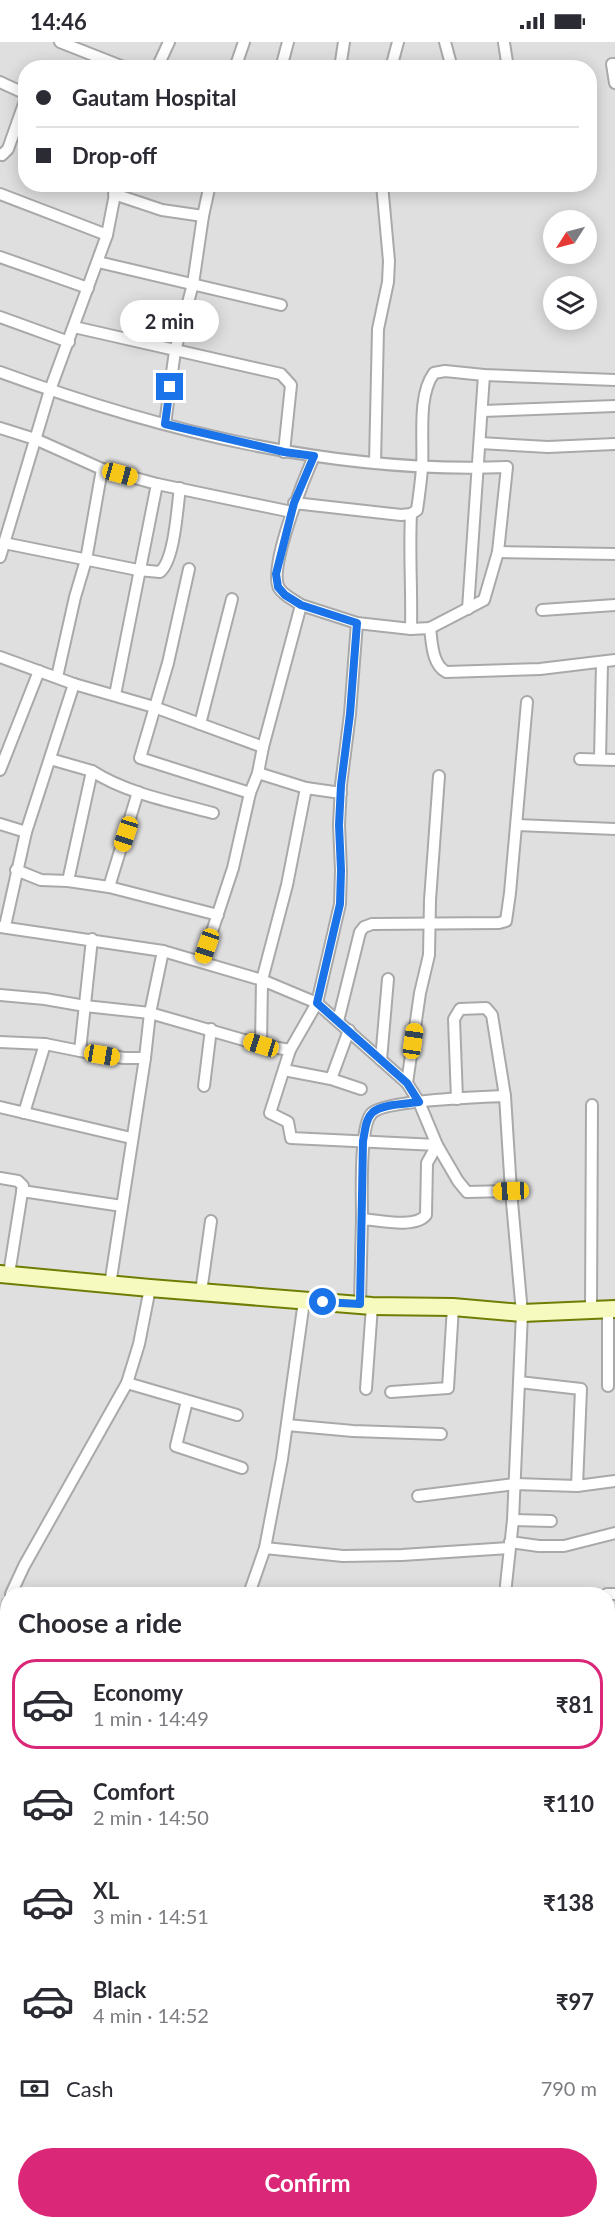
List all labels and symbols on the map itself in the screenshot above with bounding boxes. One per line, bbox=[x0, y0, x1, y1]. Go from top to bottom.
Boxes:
north arrow bbox=[543, 210, 597, 264]
callout: 2 min bbox=[120, 300, 219, 342]
route end bbox=[156, 373, 183, 400]
car bbox=[100, 461, 140, 487]
car bbox=[112, 814, 140, 854]
car bbox=[193, 926, 221, 966]
car bbox=[402, 1022, 424, 1060]
car bbox=[241, 1031, 281, 1059]
car bbox=[83, 1043, 121, 1067]
car bbox=[493, 1181, 529, 1201]
route start bbox=[309, 1288, 336, 1315]

